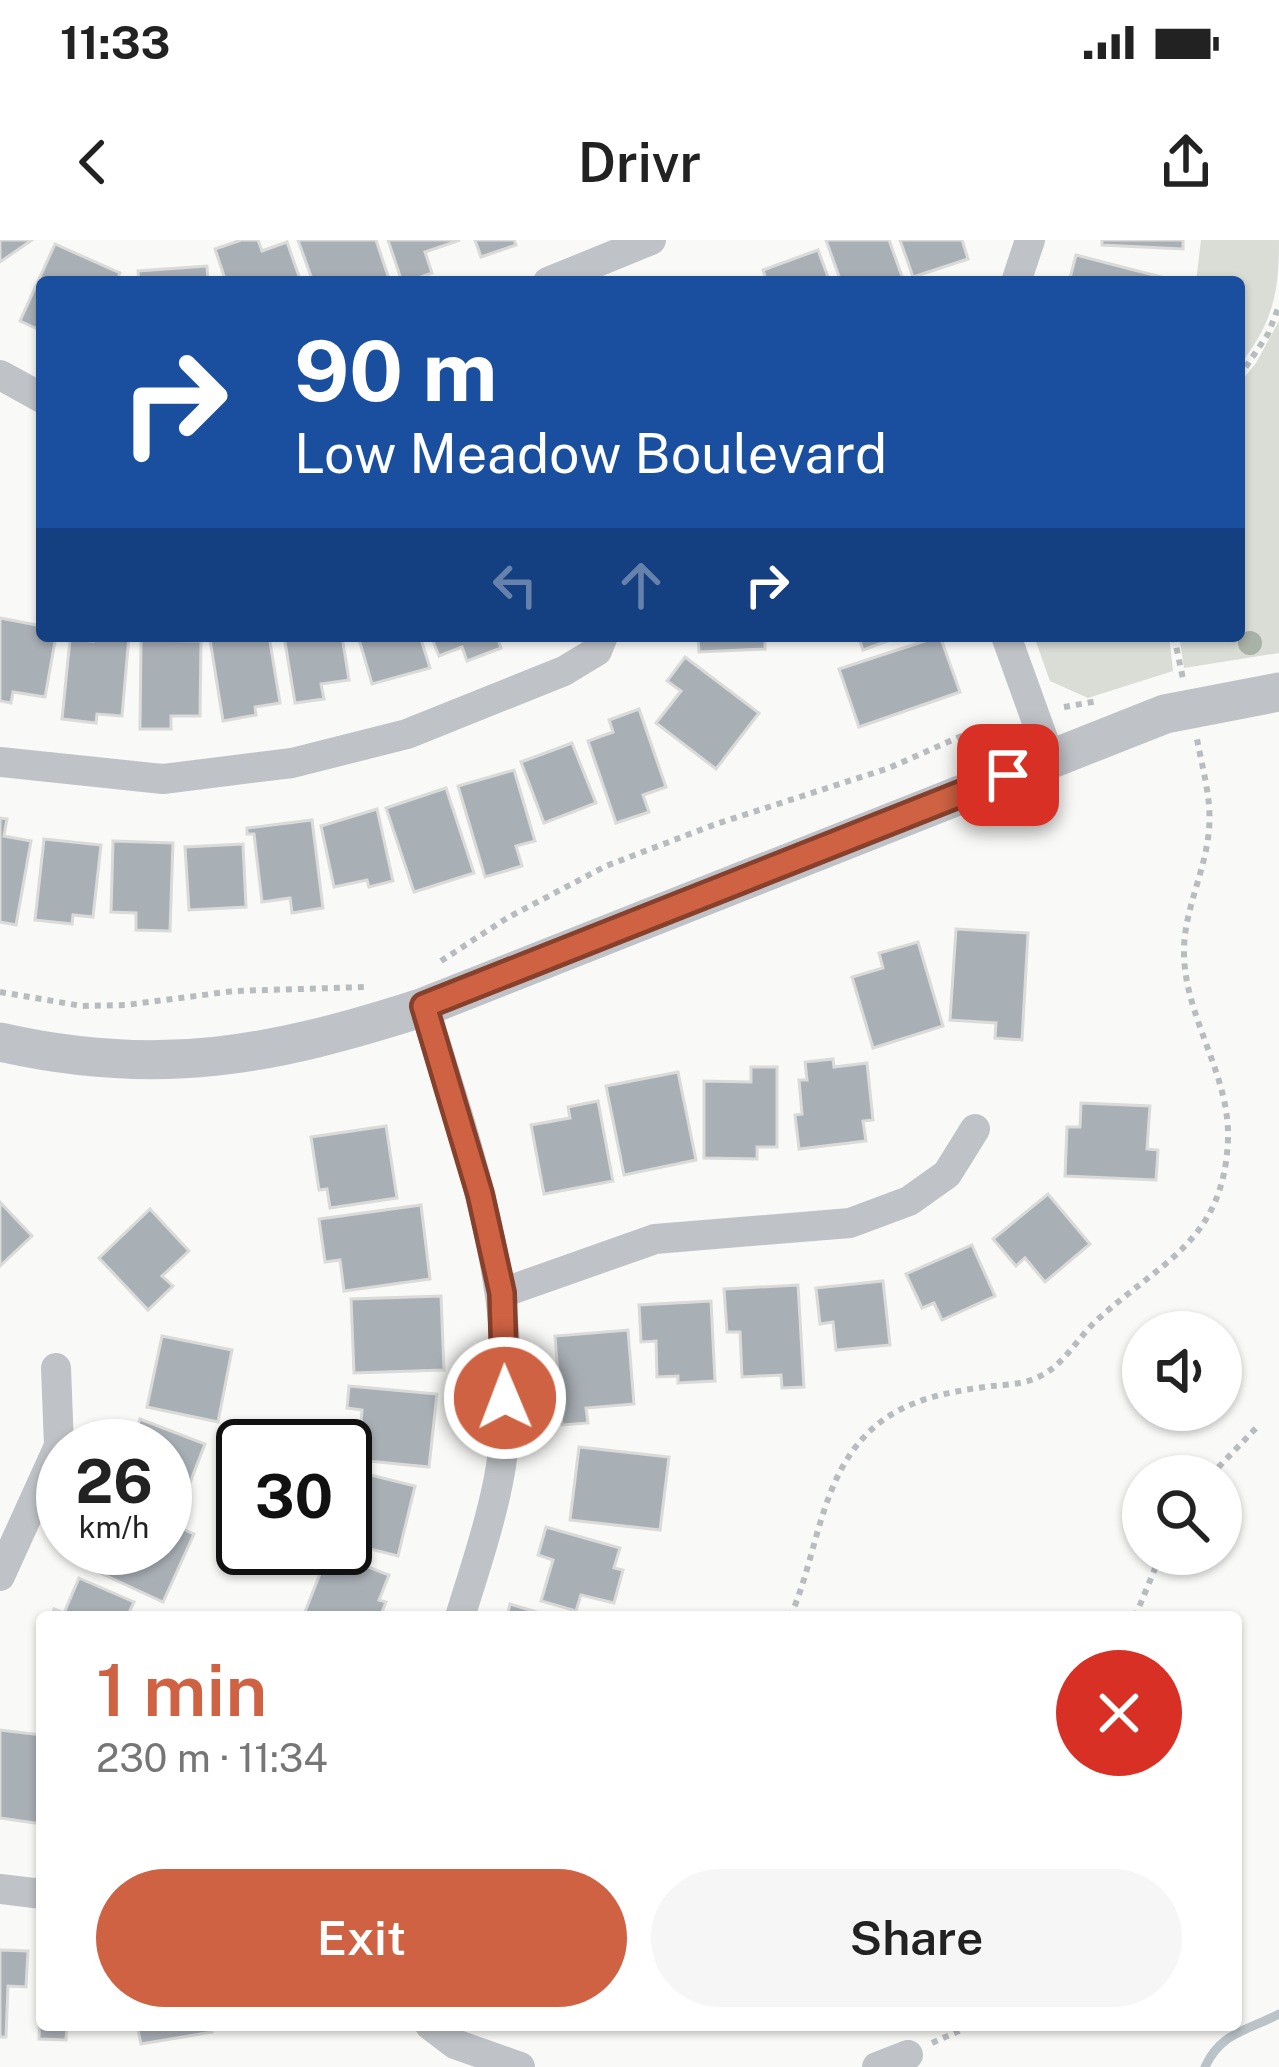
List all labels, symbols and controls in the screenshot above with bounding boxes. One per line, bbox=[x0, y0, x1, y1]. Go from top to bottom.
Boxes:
text: 11:33 bbox=[60, 16, 170, 69]
icon: back bbox=[60, 129, 126, 195]
icon: share bbox=[1153, 129, 1219, 195]
text: Drivr bbox=[578, 131, 701, 194]
text: 90 m bbox=[294, 321, 497, 420]
icon: right bbox=[96, 324, 252, 480]
text: Low Meadow Boulevard bbox=[294, 422, 887, 485]
icon: left bbox=[482, 552, 548, 618]
icon: ahead bbox=[608, 552, 674, 618]
icon: right bbox=[734, 552, 800, 618]
pin bbox=[957, 724, 1059, 826]
icon: arrive bbox=[975, 742, 1041, 808]
map controls bbox=[1122, 1311, 1242, 1575]
button: sound bbox=[1122, 1311, 1242, 1431]
position arrow bbox=[442, 1335, 568, 1461]
speed limit sign: 30 bbox=[216, 1419, 372, 1575]
text: 26 bbox=[75, 1446, 153, 1517]
button: search bbox=[1122, 1455, 1242, 1575]
text: km/h bbox=[79, 1509, 149, 1545]
text: 1 min bbox=[96, 1648, 267, 1732]
button: close bbox=[1056, 1650, 1182, 1776]
text: 230 m · 11:34 bbox=[96, 1735, 328, 1781]
button: Exit bbox=[96, 1869, 627, 2007]
button: Share bbox=[651, 1869, 1182, 2007]

